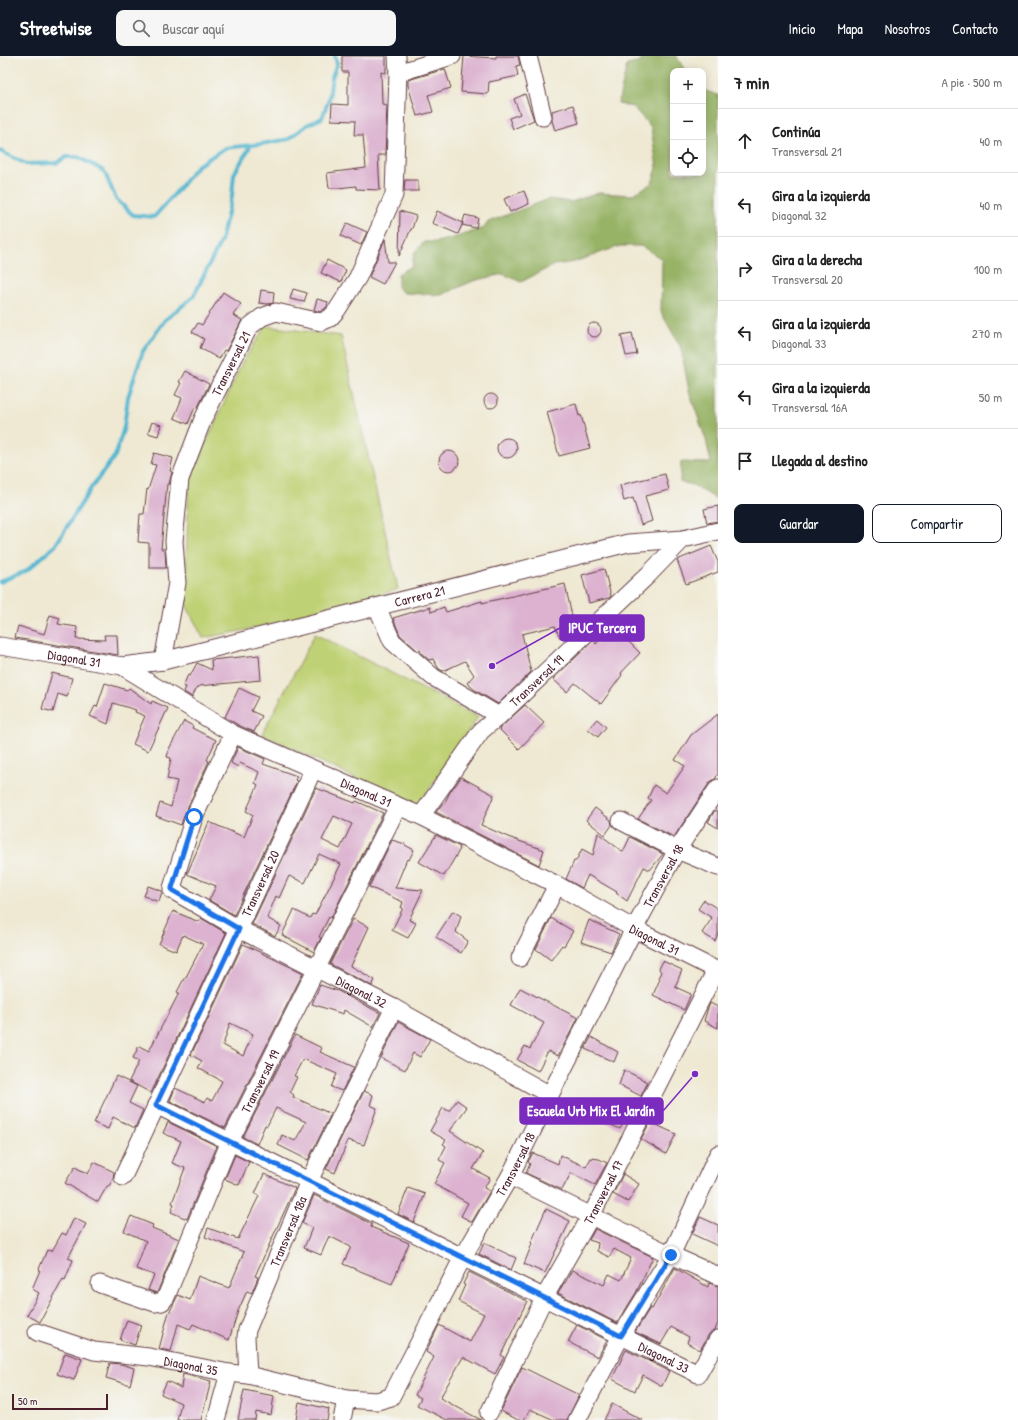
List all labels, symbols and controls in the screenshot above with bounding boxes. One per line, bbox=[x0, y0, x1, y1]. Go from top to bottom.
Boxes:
search box bbox=[116, 10, 396, 46]
text: Streetwise bbox=[20, 15, 92, 41]
icon: search bbox=[130, 17, 152, 39]
text: Buscar aquí bbox=[162, 18, 225, 39]
text: Inicio bbox=[789, 19, 815, 38]
text: Mapa bbox=[837, 19, 863, 38]
text: Nosotros bbox=[885, 19, 930, 38]
text: Contacto bbox=[952, 19, 998, 38]
map controls bbox=[670, 68, 706, 176]
button: + bbox=[670, 68, 706, 104]
text: 7 min bbox=[734, 71, 769, 94]
text: A pie · 500 m bbox=[941, 73, 1002, 91]
button: − bbox=[670, 104, 706, 140]
text: Continúa bbox=[772, 121, 820, 142]
icon: ahead bbox=[734, 130, 756, 152]
text: 40 m bbox=[979, 132, 1002, 150]
button: locate bbox=[670, 140, 706, 176]
text: Transversal 21 bbox=[772, 142, 842, 160]
text: Gira a la izquierda bbox=[772, 185, 870, 206]
icon: left bbox=[734, 194, 756, 216]
text: 40 m bbox=[979, 196, 1002, 214]
text: Diagonal 32 bbox=[772, 206, 827, 224]
text: Gira a la derecha bbox=[772, 249, 862, 270]
icon: right bbox=[734, 258, 756, 280]
text: 100 m bbox=[974, 260, 1002, 278]
text: Transversal 20 bbox=[772, 270, 843, 288]
text: Gira a la izquierda bbox=[772, 313, 870, 334]
icon: left bbox=[734, 322, 756, 344]
text: 270 m bbox=[972, 324, 1002, 342]
street label: Transversal 21 bbox=[207, 328, 255, 399]
text: Diagonal 33 bbox=[772, 334, 826, 352]
text: Gira a la izquierda bbox=[772, 377, 870, 398]
icon: left bbox=[734, 386, 756, 408]
text: 50 m bbox=[979, 388, 1002, 406]
text: Transversal 16A bbox=[772, 398, 847, 416]
icon: arrive bbox=[734, 450, 756, 472]
text: Llegada al destino bbox=[772, 450, 868, 471]
button: Guardar bbox=[734, 504, 864, 543]
button: Compartir bbox=[872, 504, 1002, 543]
street label: Carrera 21 bbox=[392, 581, 447, 611]
callout: IPUC Tercera bbox=[560, 615, 644, 641]
text: IPUC Tercera bbox=[568, 618, 637, 637]
street label: Diagonal 31 bbox=[46, 645, 102, 671]
street label: Transversal 19 bbox=[505, 650, 568, 711]
street label: Diagonal 31 bbox=[338, 773, 394, 811]
route start bbox=[185, 808, 203, 826]
street label: Transversal 18 bbox=[638, 840, 688, 911]
street label: Transversal 20 bbox=[237, 847, 283, 919]
street label: Diagonal 31 bbox=[626, 919, 683, 959]
street label: Diagonal 32 bbox=[333, 971, 390, 1012]
street label: Transversal 19 bbox=[236, 1046, 283, 1116]
callout: Escuela Urb Mix El Jardín bbox=[520, 1098, 663, 1124]
text: Escuela Urb Mix El Jardín bbox=[527, 1101, 655, 1120]
street label: Transversal 18 bbox=[491, 1129, 539, 1199]
street label: Transversal 17 bbox=[579, 1157, 627, 1228]
street label: Transversal 18a bbox=[265, 1193, 311, 1269]
route end bbox=[662, 1246, 680, 1264]
street label: Diagonal 33 bbox=[636, 1337, 692, 1377]
street label: Diagonal 35 bbox=[162, 1351, 220, 1380]
scale bar bbox=[12, 1392, 108, 1411]
text: 50 m bbox=[18, 1394, 38, 1408]

